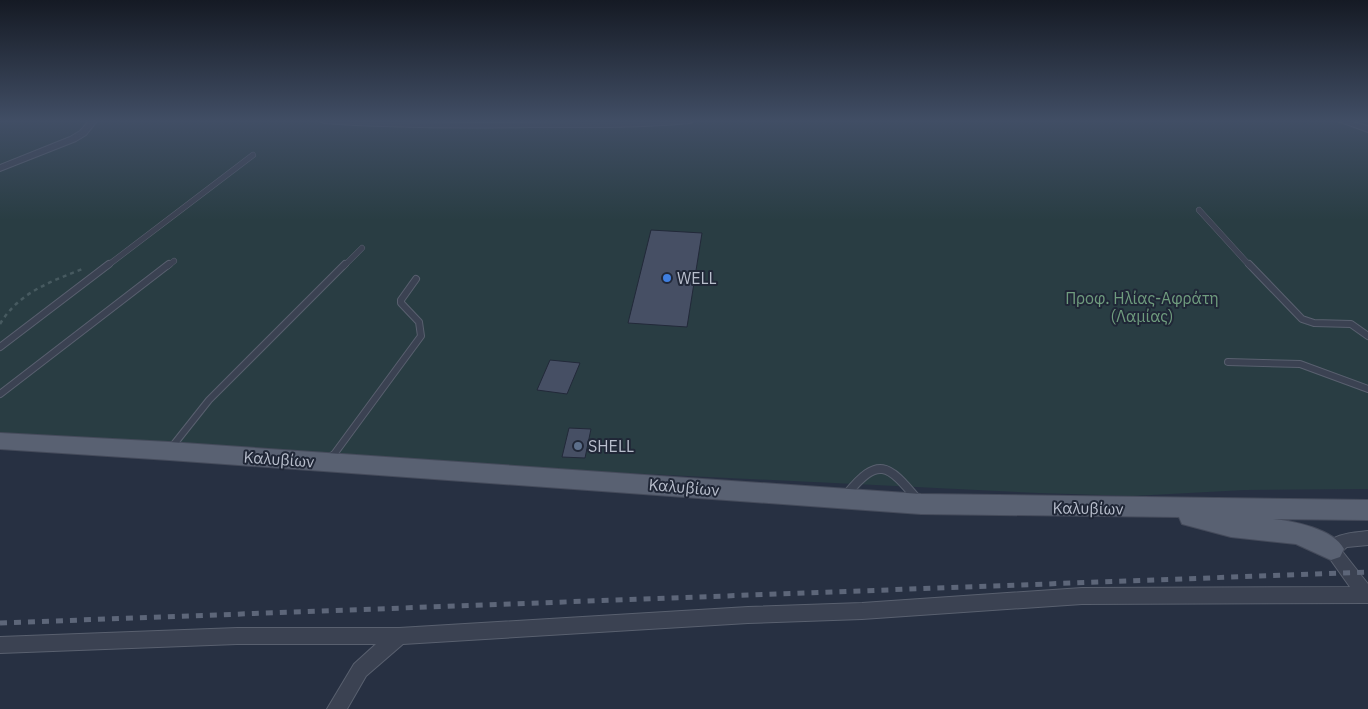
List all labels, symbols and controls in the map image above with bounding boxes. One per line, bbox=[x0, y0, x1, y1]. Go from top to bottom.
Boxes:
place label: WELL bbox=[677, 268, 717, 288]
marker: WELL bbox=[661, 272, 673, 284]
park label: Προφ. Ηλίας-Αφράτη (Λαμίας) bbox=[1065, 288, 1219, 326]
place label: SHELL bbox=[588, 436, 634, 456]
marker: SHELL bbox=[572, 440, 584, 452]
street label: Καλυβίων bbox=[243, 447, 315, 471]
street label: Καλυβίων bbox=[648, 474, 720, 500]
street label: Καλυβίων bbox=[1052, 497, 1124, 519]

